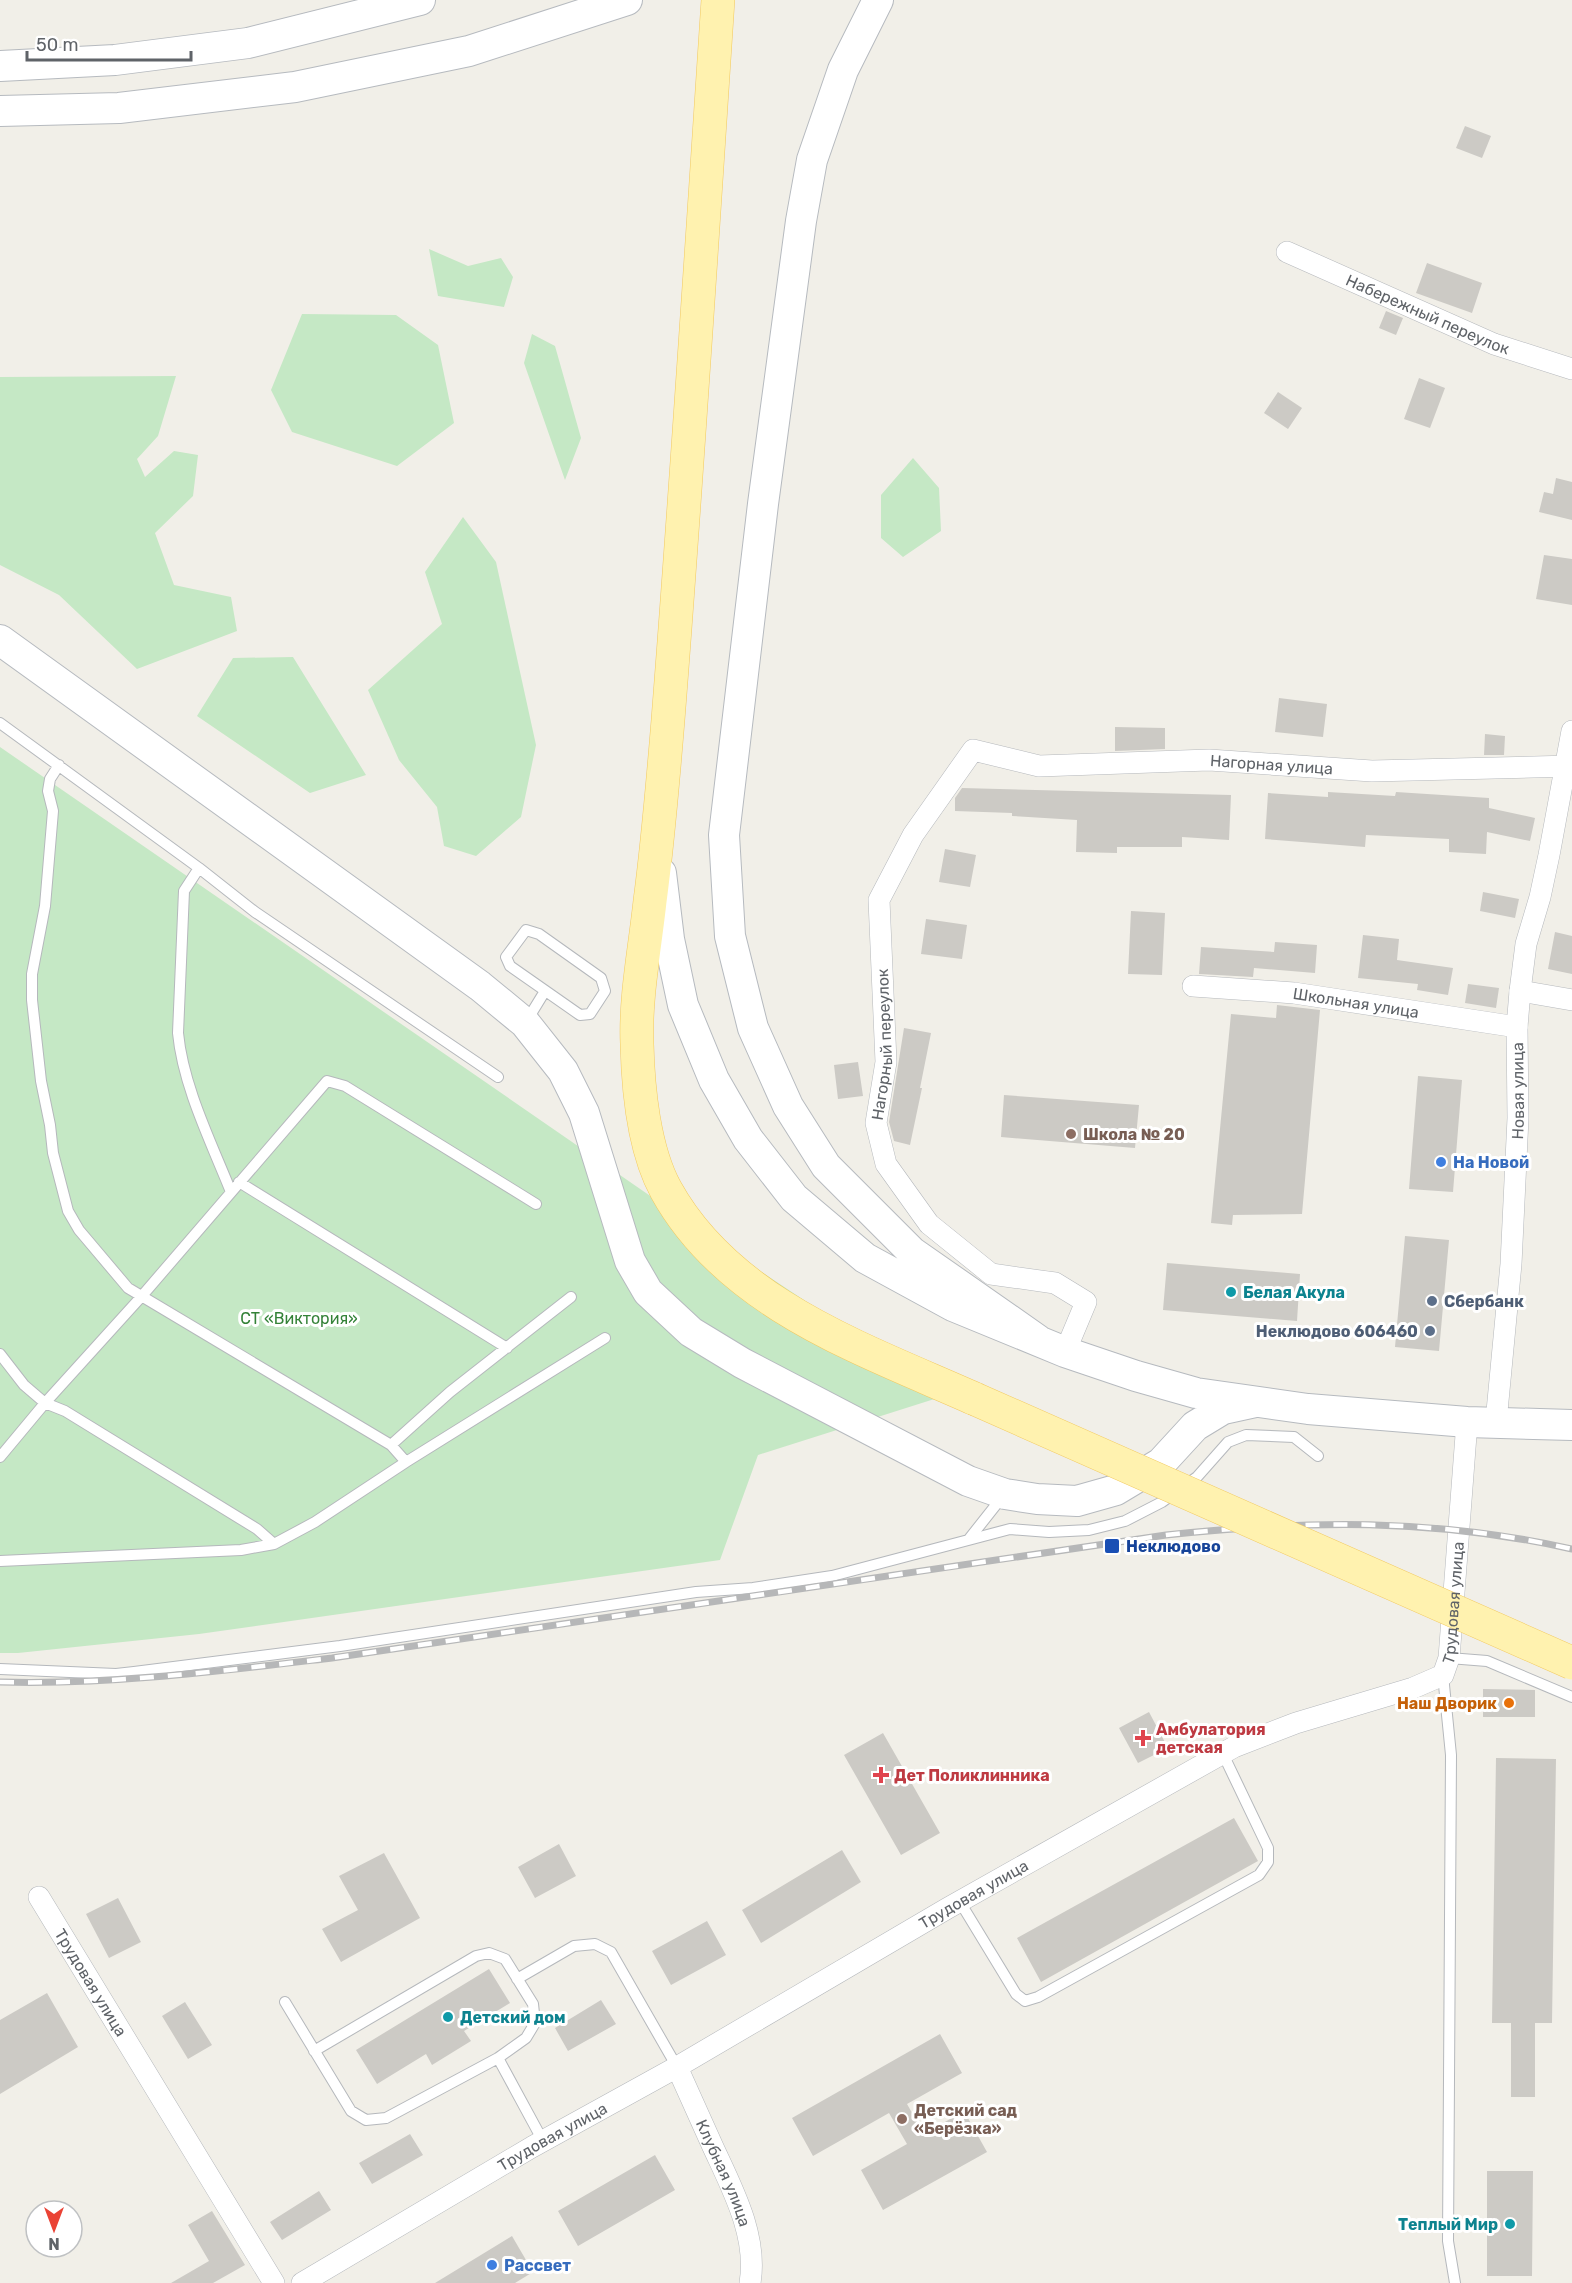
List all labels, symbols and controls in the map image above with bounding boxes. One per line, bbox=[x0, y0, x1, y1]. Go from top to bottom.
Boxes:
scale bar bbox=[27, 24, 190, 62]
text: 50 m bbox=[36, 34, 79, 56]
street label: Набережный переулок bbox=[1343, 270, 1512, 358]
street label: Нагорная улица bbox=[1210, 751, 1334, 778]
street label: Нагорный переулок bbox=[868, 968, 896, 1122]
street label: Школьная улица bbox=[1292, 984, 1420, 1022]
street label: Новая улица bbox=[1508, 1042, 1528, 1140]
place label: Школа № 20 bbox=[1083, 1125, 1185, 1144]
marker: Школа № 20 bbox=[1064, 1127, 1078, 1141]
place label: На Новой bbox=[1453, 1153, 1529, 1172]
marker: На Новой bbox=[1434, 1155, 1448, 1169]
place label: Белая Акула bbox=[1243, 1283, 1345, 1302]
marker: Белая Акула bbox=[1224, 1285, 1238, 1299]
place label: Сбербанк bbox=[1444, 1292, 1524, 1311]
marker: Сбербанк bbox=[1425, 1294, 1439, 1308]
park label: СТ «Виктория» bbox=[240, 1309, 358, 1328]
place label: Неклюдово 606460 bbox=[1256, 1322, 1418, 1341]
marker: Неклюдово 606460 bbox=[1423, 1324, 1437, 1338]
marker: Неклюдово bbox=[1103, 1537, 1121, 1555]
place label: Неклюдово bbox=[1126, 1537, 1221, 1556]
street label: Трудовая улица bbox=[1439, 1541, 1468, 1667]
place label: Наш Дворик bbox=[1397, 1694, 1497, 1713]
marker: Наш Дворик bbox=[1502, 1696, 1516, 1710]
place label: Амбулатория детская bbox=[1156, 1720, 1266, 1757]
marker: Амбулатория детская bbox=[1134, 1729, 1152, 1747]
marker: Дет Поликлинника bbox=[872, 1766, 890, 1784]
place label: Дет Поликлинника bbox=[894, 1766, 1050, 1785]
street label: Трудовая улица bbox=[916, 1856, 1032, 1933]
street label: Трудовая улица bbox=[51, 1925, 131, 2040]
place label: Детский дом bbox=[460, 2008, 566, 2027]
marker: Детский дом bbox=[441, 2010, 455, 2024]
street label: Трудовая улица bbox=[494, 2098, 610, 2175]
place label: Детский сад «Берёзка» bbox=[914, 2101, 1018, 2138]
marker: Детский сад «Берёзка» bbox=[895, 2112, 909, 2126]
street label: Клубная улица bbox=[692, 2117, 754, 2229]
north arrow bbox=[24, 2199, 84, 2259]
place label: Теплый Мир bbox=[1398, 2215, 1498, 2234]
marker: Теплый Мир bbox=[1503, 2217, 1517, 2231]
text: N bbox=[48, 2234, 60, 2253]
place label: Рассвет bbox=[504, 2256, 571, 2275]
marker: Рассвет bbox=[485, 2258, 499, 2272]

